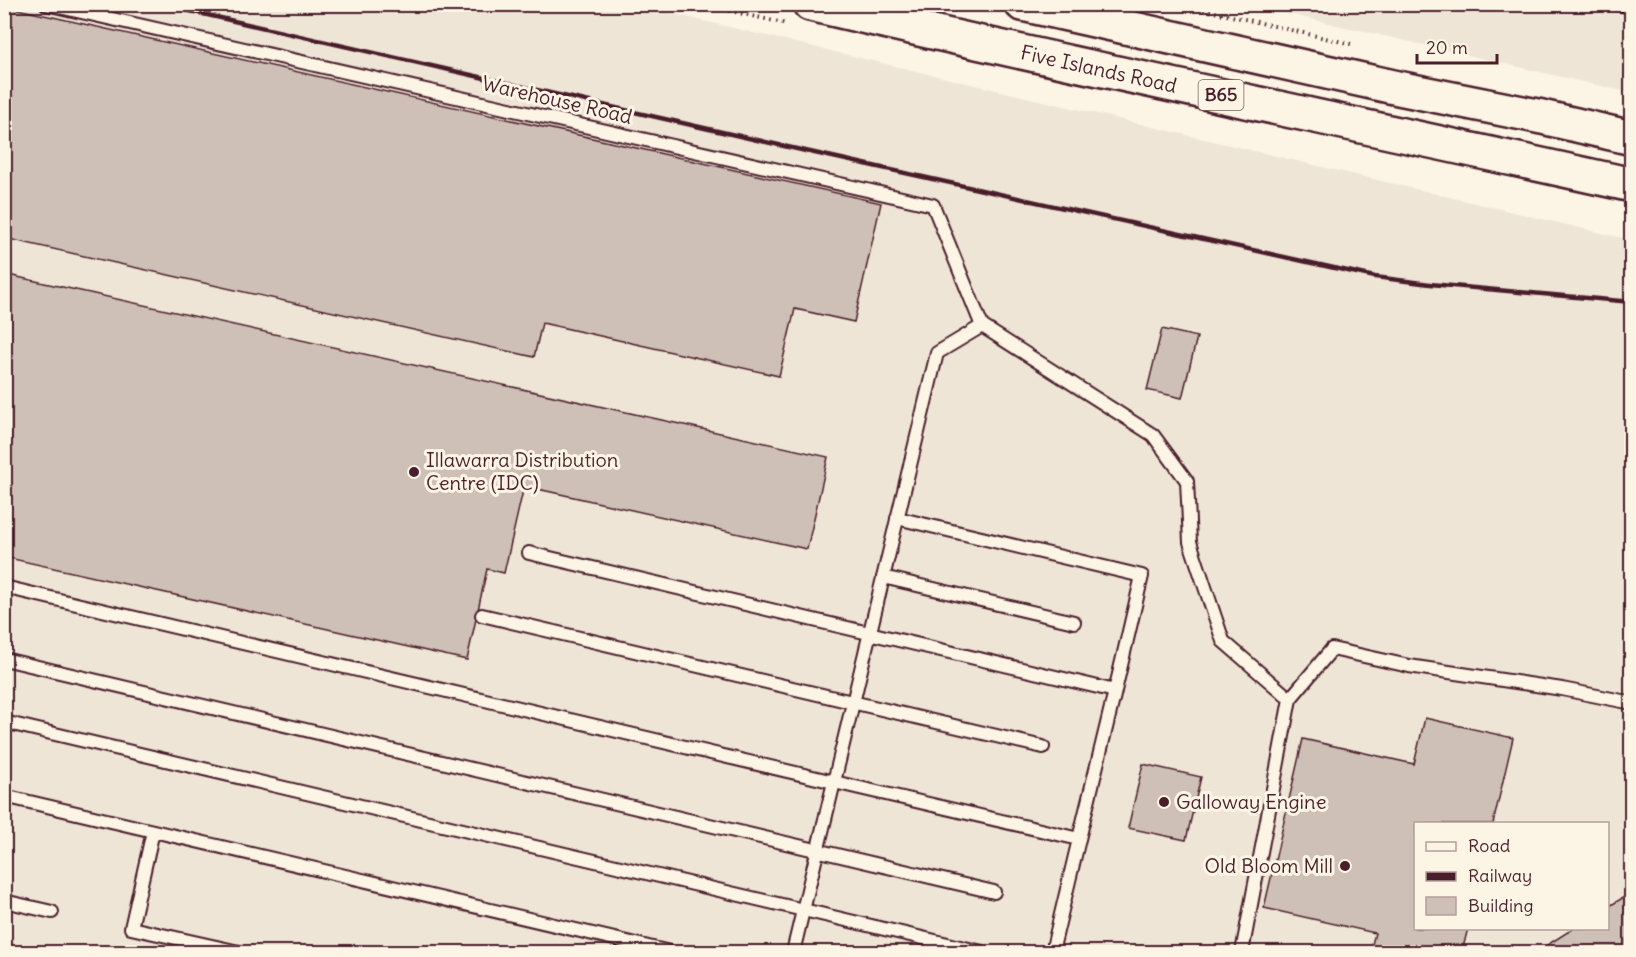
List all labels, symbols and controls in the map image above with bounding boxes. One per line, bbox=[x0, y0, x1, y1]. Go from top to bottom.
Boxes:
scale bar bbox=[1417, 27, 1496, 65]
text: 20 m bbox=[1426, 36, 1468, 59]
street label: Five Islands Road bbox=[1019, 39, 1179, 98]
street label: Warehouse Road bbox=[480, 70, 635, 129]
road number: B65 bbox=[1198, 80, 1244, 110]
place label: Illawarra Distribution Centre (IDC) bbox=[426, 447, 618, 495]
marker: Illawarra Distribution Centre (IDC) bbox=[407, 465, 421, 479]
place label: Galloway Engine bbox=[1176, 789, 1326, 814]
marker: Galloway Engine bbox=[1157, 795, 1171, 809]
legend bbox=[1414, 822, 1609, 930]
text: Road bbox=[1468, 834, 1511, 857]
place label: Old Bloom Mill bbox=[1205, 853, 1333, 878]
marker: Old Bloom Mill bbox=[1338, 859, 1352, 873]
text: Railway bbox=[1468, 864, 1532, 887]
text: Building bbox=[1468, 894, 1533, 917]

